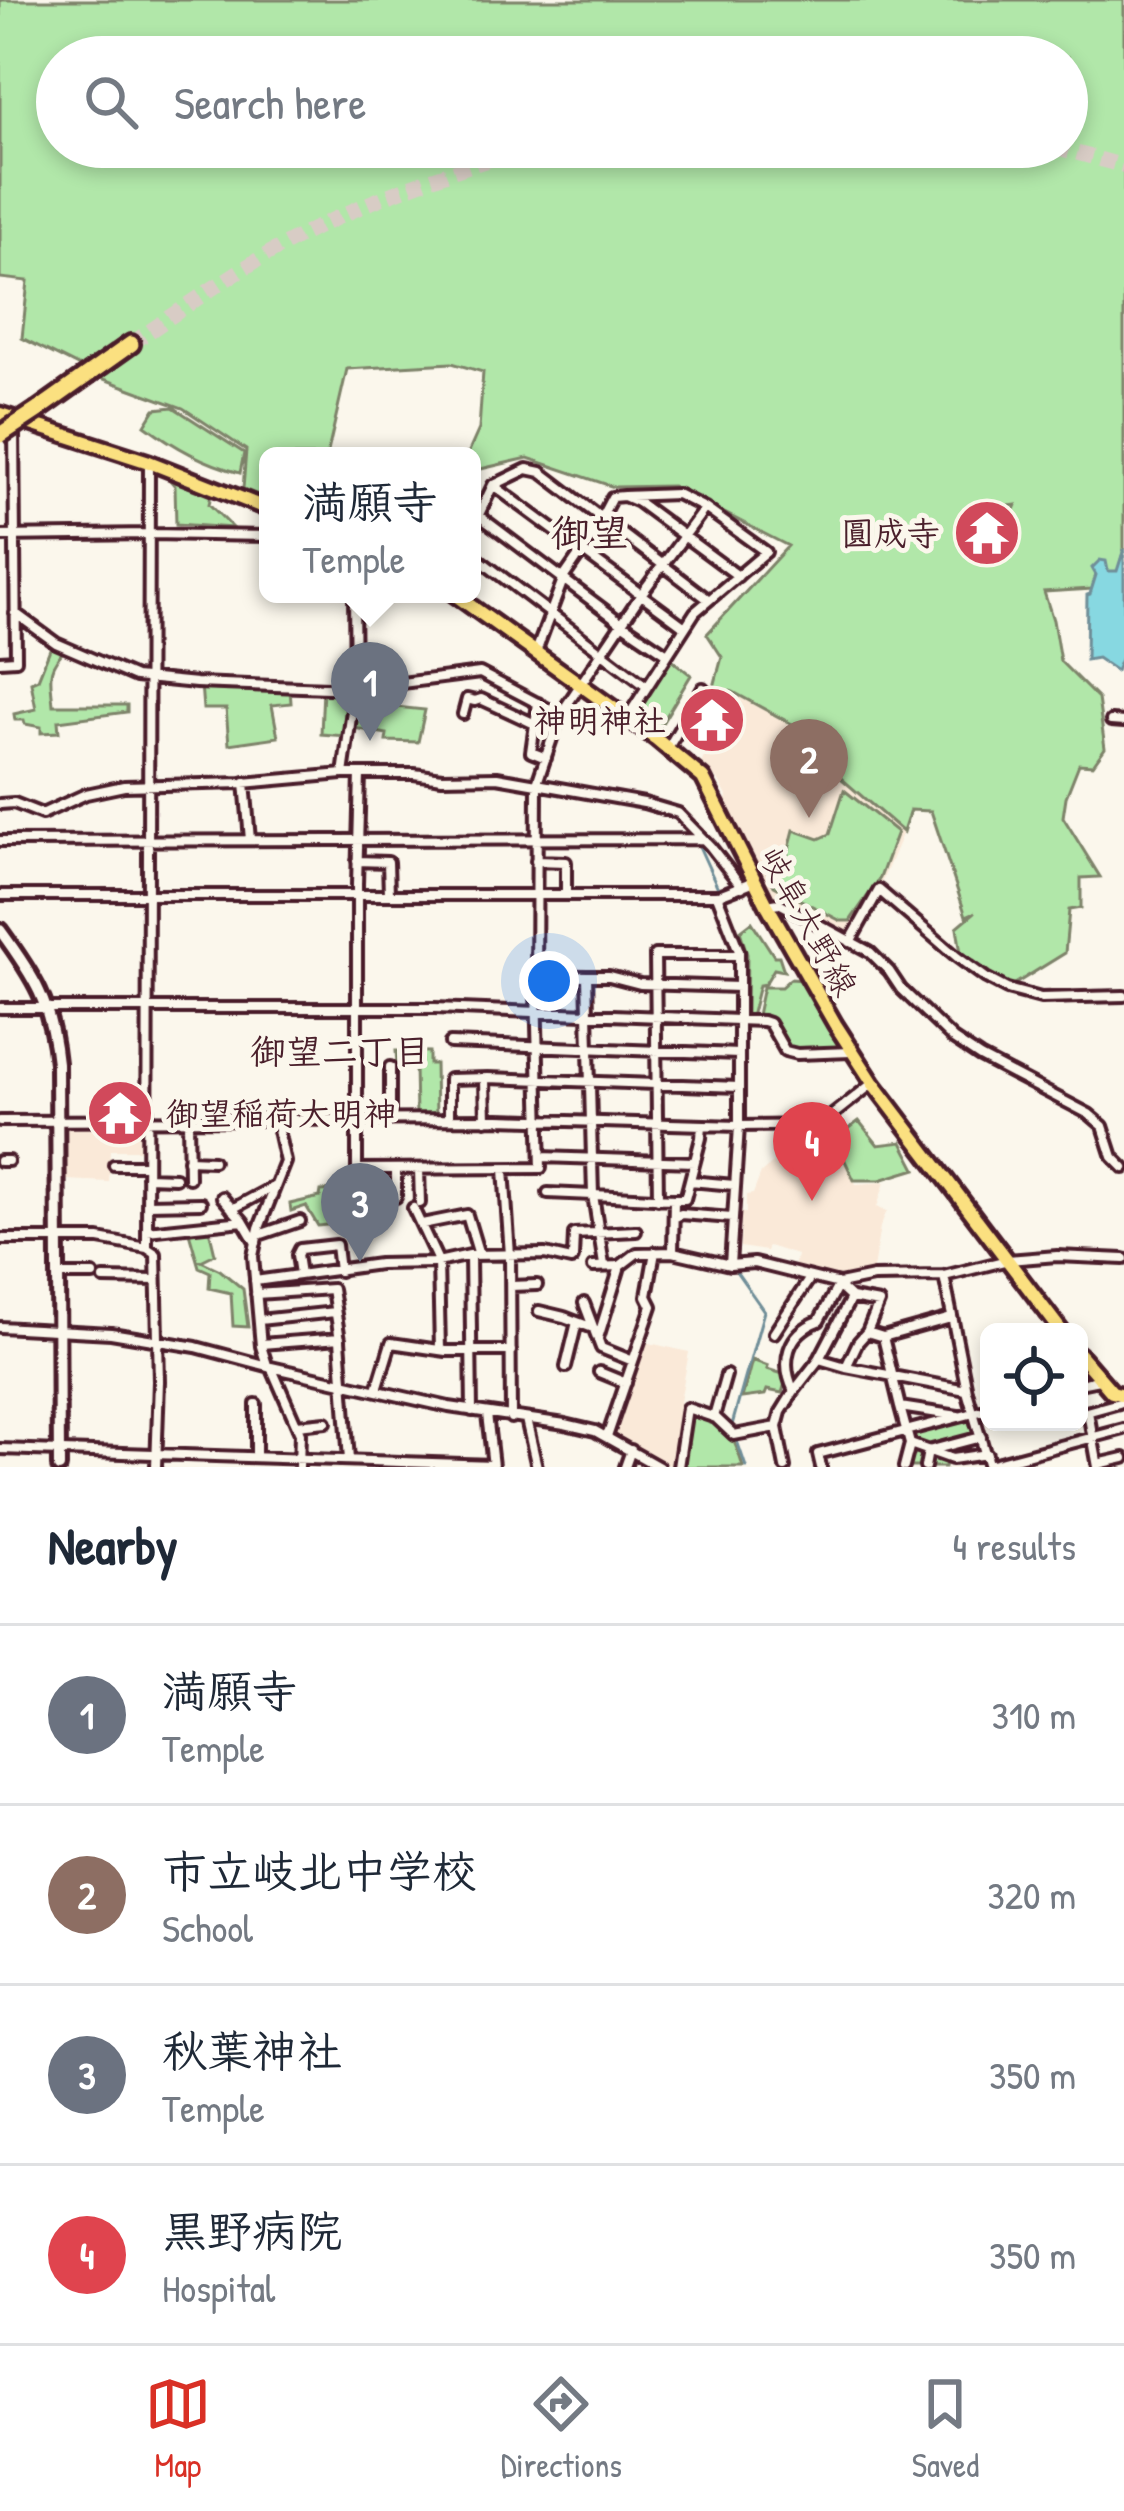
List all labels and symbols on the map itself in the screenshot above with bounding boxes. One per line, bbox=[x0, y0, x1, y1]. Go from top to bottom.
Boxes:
temple icon: 圓成寺 bbox=[952, 498, 1022, 568]
district label: 御望 bbox=[551, 505, 629, 558]
place label: 圓成寺 bbox=[841, 511, 940, 555]
pin: 1 bbox=[331, 642, 409, 741]
temple icon: 神明神社 bbox=[677, 685, 747, 755]
place label: 神明神社 bbox=[534, 698, 666, 742]
pin: 2 bbox=[770, 719, 848, 818]
street label: 岐阜大野線 bbox=[750, 838, 868, 1004]
your location bbox=[519, 951, 579, 1011]
district label: 御望二丁目 bbox=[250, 1026, 430, 1075]
temple icon: 御望稲荷大明神 bbox=[85, 1078, 155, 1148]
place label: 御望稲荷大明神 bbox=[166, 1091, 397, 1135]
pin: 4 bbox=[773, 1102, 851, 1201]
pin: 3 bbox=[321, 1163, 399, 1262]

